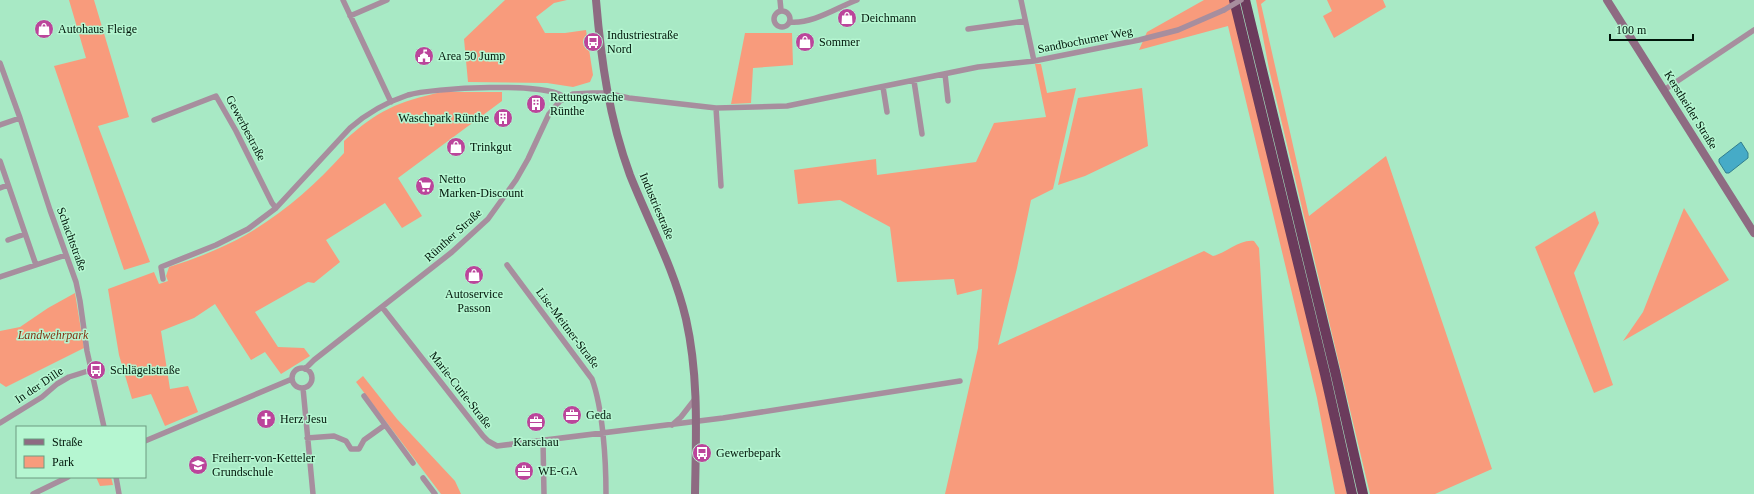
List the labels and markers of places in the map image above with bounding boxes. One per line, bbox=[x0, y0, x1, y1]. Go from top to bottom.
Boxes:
shop icon: Deichmann bbox=[836, 7, 858, 29]
place label: Deichmann bbox=[861, 11, 916, 25]
shop icon: Autohaus Fleige bbox=[33, 18, 55, 40]
place label: Autohaus Fleige bbox=[58, 22, 137, 36]
place label: Industriestraße Nord bbox=[607, 28, 678, 56]
bus stop icon: Industriestraße Nord bbox=[582, 31, 604, 53]
shop icon: Sommer bbox=[794, 31, 816, 53]
place label: Sommer bbox=[819, 35, 860, 49]
public building icon: Area 50 Jump bbox=[413, 45, 435, 67]
place label: Area 50 Jump bbox=[438, 49, 505, 63]
place label: Rettungswache Rünthe bbox=[550, 90, 623, 118]
building icon: Rettungswache Rünthe bbox=[525, 93, 547, 115]
building icon: Waschpark Rünthe bbox=[492, 107, 514, 129]
place label: Waschpark Rünthe bbox=[398, 111, 489, 125]
shop icon: Trinkgut bbox=[445, 136, 467, 158]
place label: Trinkgut bbox=[470, 140, 512, 154]
place label: Netto Marken-Discount bbox=[439, 172, 524, 200]
supermarket icon: Netto Marken-Discount bbox=[414, 175, 436, 197]
shop icon: Autoservice Passon bbox=[463, 264, 485, 286]
place label: Autoservice Passon bbox=[445, 287, 503, 315]
bus stop icon: Schlägelstraße bbox=[85, 359, 107, 381]
place label: Schlägelstraße bbox=[110, 363, 180, 377]
office icon: Geda bbox=[561, 404, 583, 426]
church icon: Herz Jesu bbox=[255, 408, 277, 430]
place label: Geda bbox=[586, 408, 612, 422]
office icon: Karschau bbox=[525, 411, 547, 433]
place label: Herz Jesu bbox=[280, 412, 327, 426]
place label: Karschau bbox=[513, 435, 559, 449]
bus stop icon: Gewerbepark bbox=[691, 442, 713, 464]
place label: Gewerbepark bbox=[716, 446, 781, 460]
place label: Freiherr-von-Ketteler Grundschule bbox=[212, 451, 315, 479]
school or university icon: Freiherr-von-Ketteler Grundschule bbox=[187, 454, 209, 476]
office icon: WE-GA bbox=[513, 460, 535, 482]
place label: WE-GA bbox=[538, 464, 578, 478]

